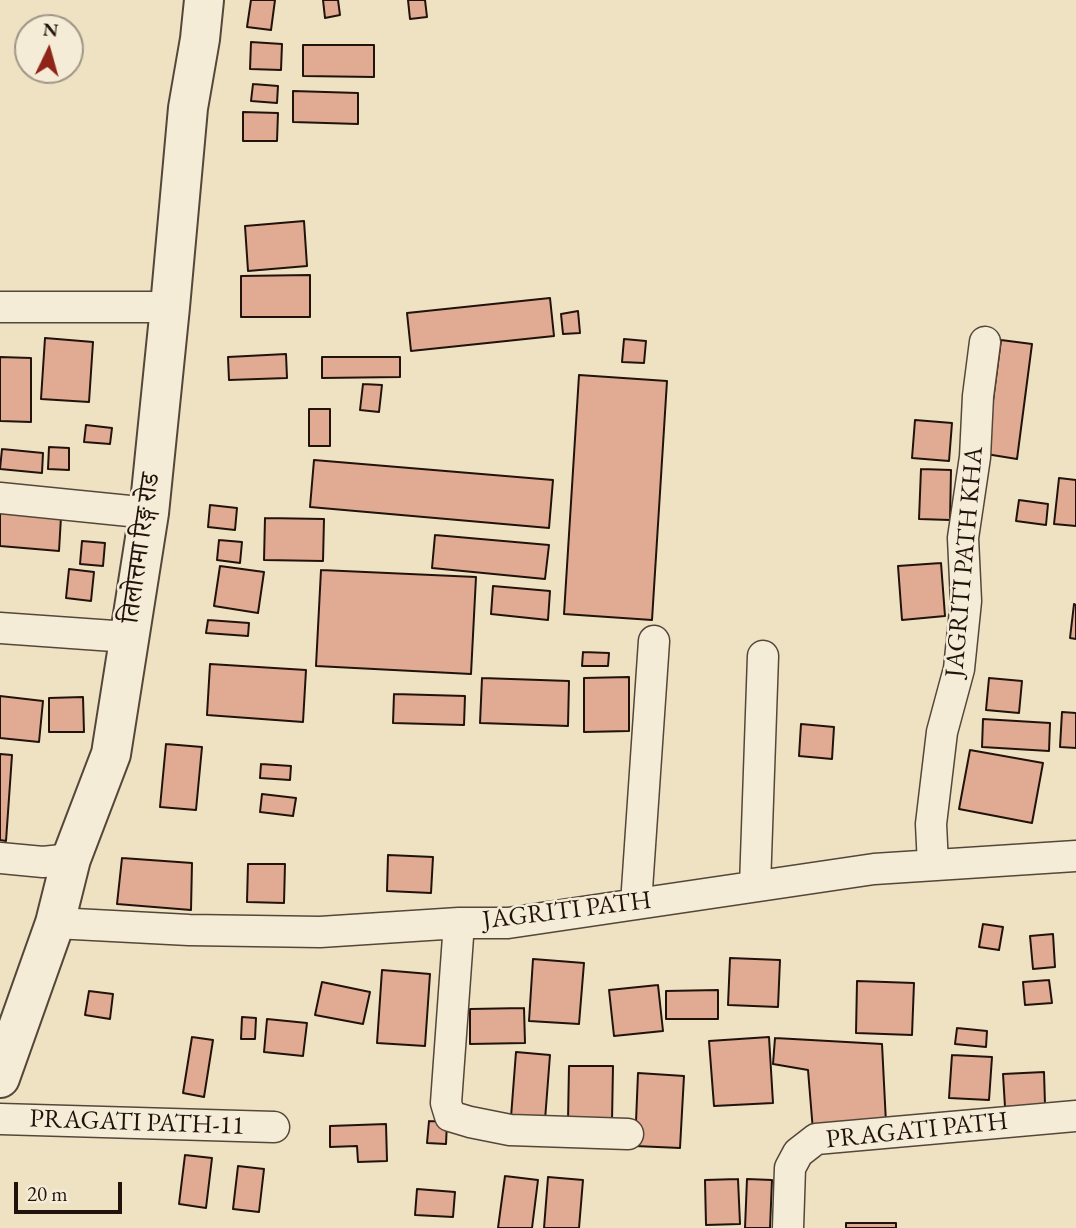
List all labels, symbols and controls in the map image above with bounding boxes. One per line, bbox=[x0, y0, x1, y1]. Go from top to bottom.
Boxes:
north arrow bbox=[14, 14, 84, 84]
text: N bbox=[42, 16, 59, 43]
street label: JAGRITI PATH KHA bbox=[939, 445, 991, 679]
street label: तिलोत्तमा रिङ्ग रोड bbox=[115, 471, 167, 625]
street label: JAGRITI PATH bbox=[481, 885, 653, 937]
street label: PRAGATI PATH-11 bbox=[29, 1104, 245, 1142]
street label: PRAGATI PATH bbox=[824, 1106, 1010, 1156]
scale bar bbox=[18, 1168, 126, 1212]
text: 20 m bbox=[27, 1180, 68, 1207]

